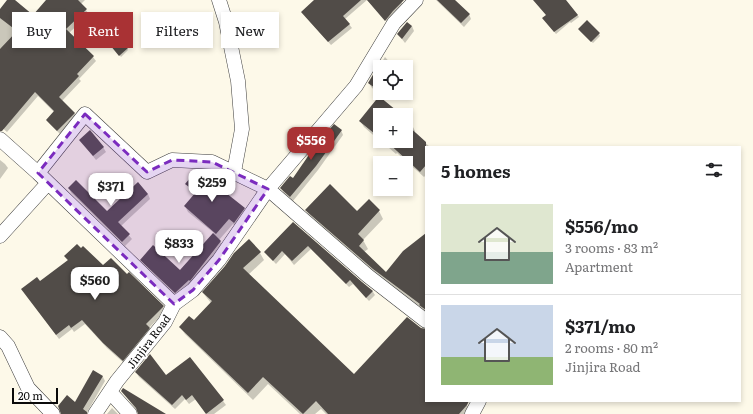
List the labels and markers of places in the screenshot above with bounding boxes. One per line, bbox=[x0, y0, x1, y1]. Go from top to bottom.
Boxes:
pin: $556 bbox=[287, 127, 335, 161]
pin: $259 bbox=[188, 169, 236, 203]
pin: $371 bbox=[87, 173, 135, 207]
pin: $833 bbox=[155, 230, 203, 264]
pin: $560 bbox=[71, 267, 119, 301]

